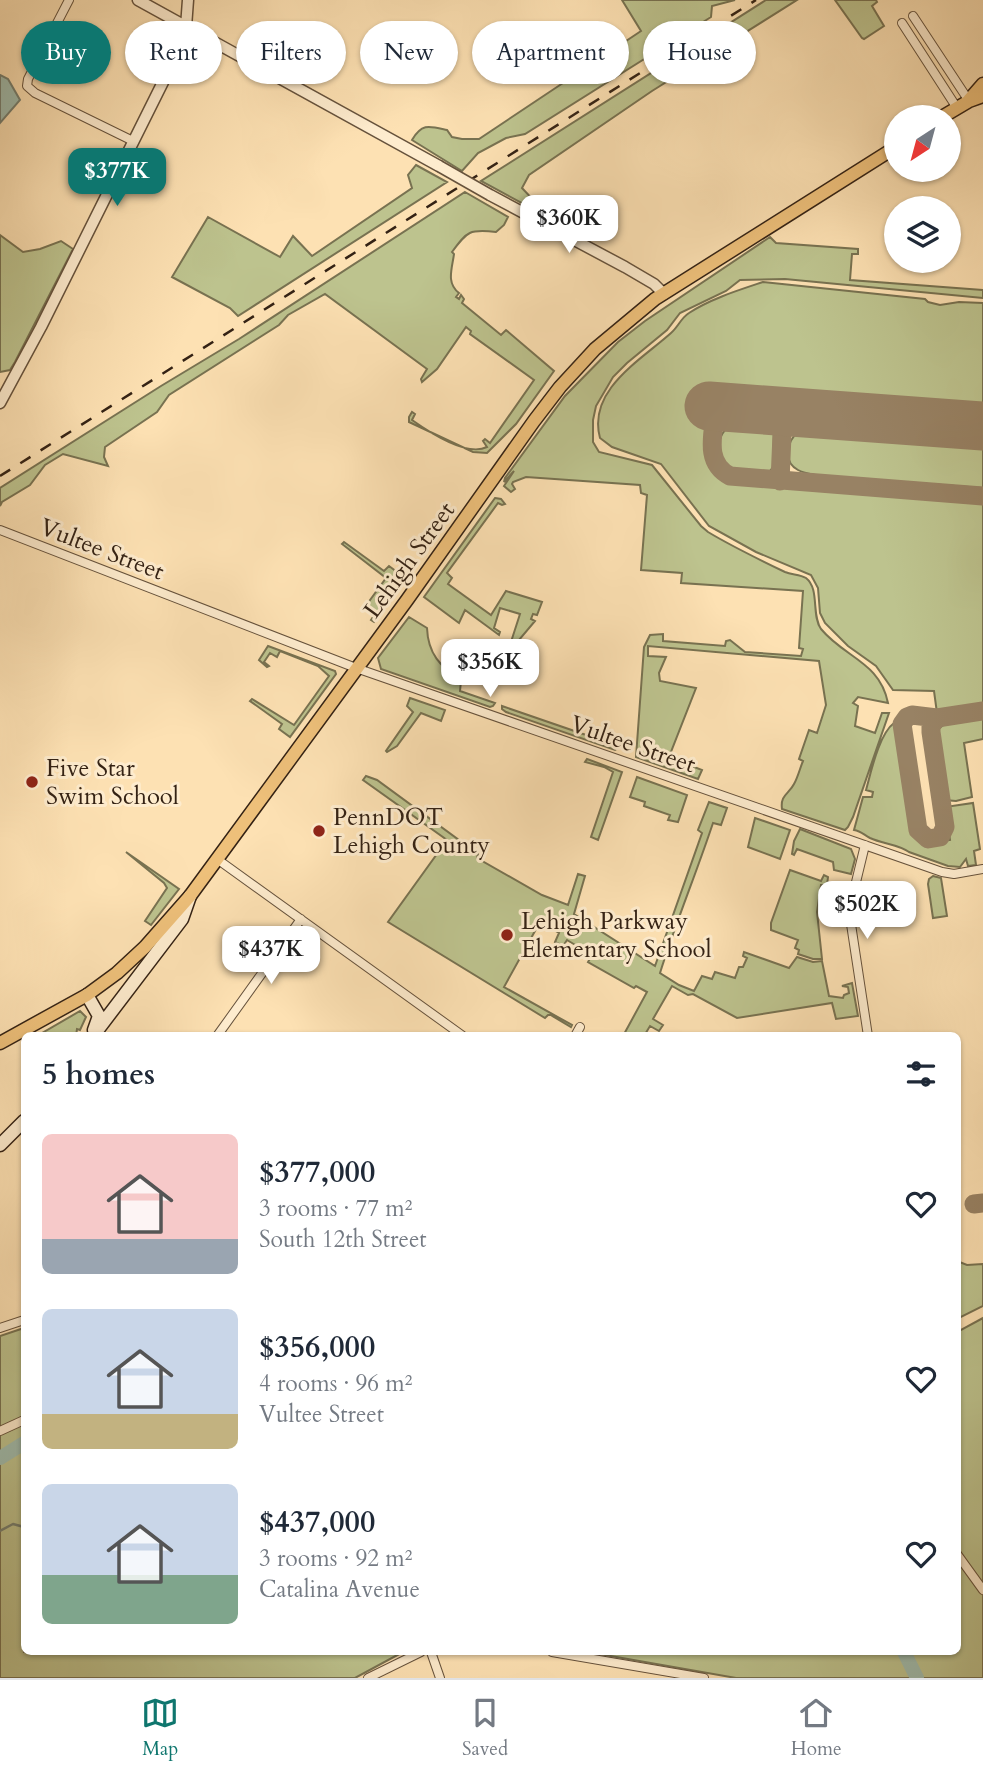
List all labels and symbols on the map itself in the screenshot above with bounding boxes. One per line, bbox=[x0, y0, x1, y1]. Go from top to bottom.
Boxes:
north arrow bbox=[884, 105, 961, 182]
pin: $377K bbox=[68, 148, 166, 208]
pin: $360K bbox=[520, 196, 618, 255]
street label: Lehigh Street bbox=[356, 495, 463, 625]
street label: Vultee Street bbox=[35, 511, 169, 588]
pin: $356K bbox=[441, 640, 539, 699]
street label: Vultee Street bbox=[566, 708, 700, 781]
place label: Five Star Swim School bbox=[46, 752, 179, 813]
marker: Five Star Swim School bbox=[24, 774, 40, 790]
place label: PennDOT Lehigh County bbox=[333, 801, 490, 862]
marker: PennDOT Lehigh County bbox=[311, 823, 327, 839]
pin: $502K bbox=[818, 881, 916, 941]
place label: Lehigh Parkway Elementary School bbox=[521, 905, 712, 966]
pin: $437K bbox=[222, 926, 320, 986]
marker: Lehigh Parkway Elementary School bbox=[499, 927, 515, 943]

